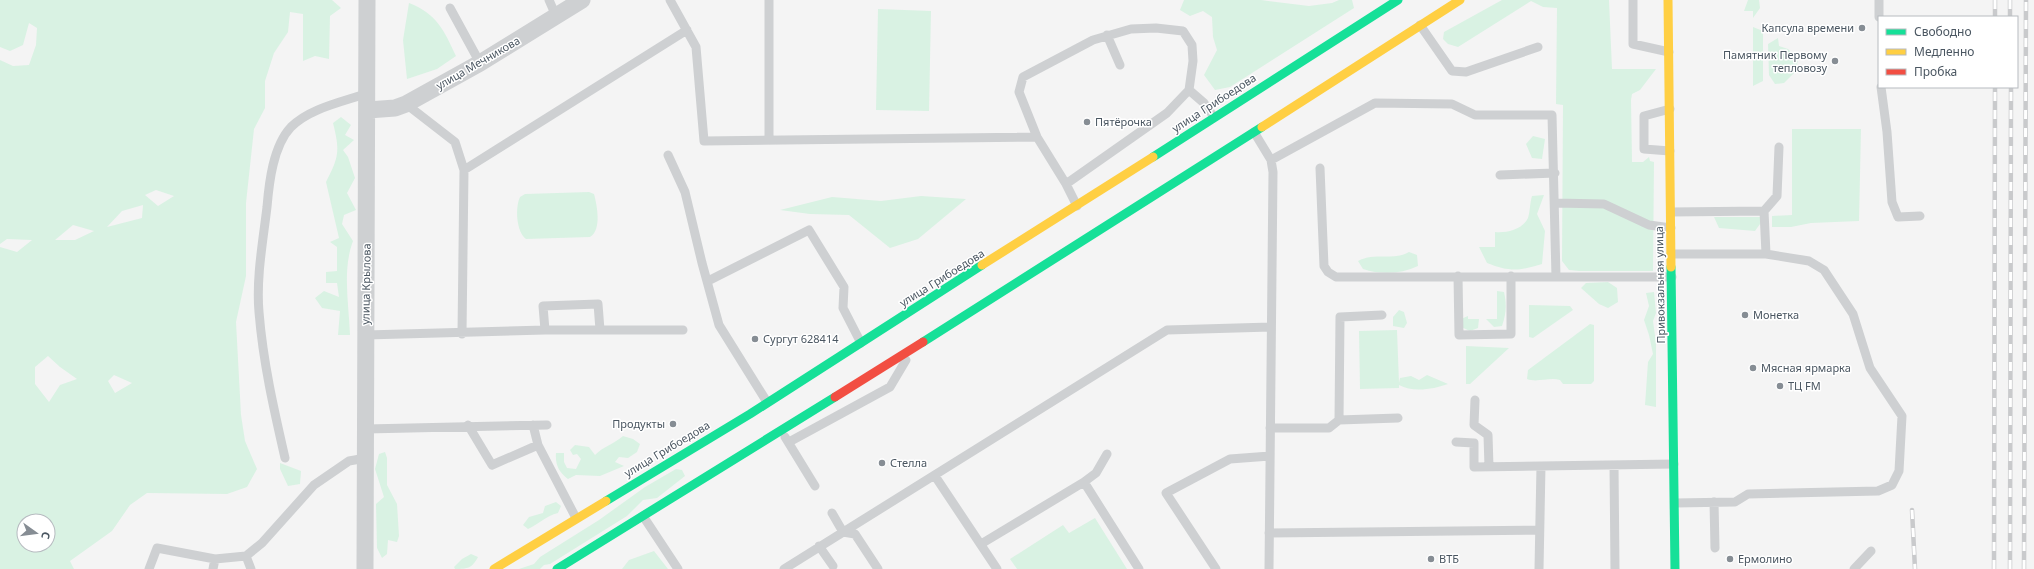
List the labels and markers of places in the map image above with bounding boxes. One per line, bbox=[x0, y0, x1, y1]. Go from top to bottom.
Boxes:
place label: Капсула времени bbox=[1762, 20, 1854, 35]
marker: Капсула времени bbox=[1857, 23, 1867, 33]
place label: Памятник Первому тепловозу bbox=[1723, 47, 1827, 75]
marker: Памятник Первому тепловозу bbox=[1830, 56, 1840, 66]
place label: Пятёрочка bbox=[1095, 114, 1152, 129]
marker: Пятёрочка bbox=[1082, 117, 1092, 127]
place label: Монетка bbox=[1753, 307, 1799, 322]
marker: Монетка bbox=[1740, 310, 1750, 320]
place label: Сургут 628414 bbox=[763, 331, 839, 346]
marker: Сургут 628414 bbox=[750, 334, 760, 344]
place label: Мясная ярмарка bbox=[1761, 360, 1851, 375]
marker: Мясная ярмарка bbox=[1748, 363, 1758, 373]
place label: ТЦ FM bbox=[1788, 378, 1821, 393]
marker: ТЦ FM bbox=[1775, 381, 1785, 391]
place label: Продукты bbox=[612, 416, 665, 431]
marker: Продукты bbox=[668, 419, 678, 429]
place label: Стелла bbox=[890, 455, 927, 470]
marker: Стелла bbox=[877, 458, 887, 468]
place label: ВТБ bbox=[1439, 551, 1459, 566]
place label: Ермолино bbox=[1738, 551, 1792, 566]
marker: ВТБ bbox=[1426, 554, 1436, 564]
marker: Ермолино bbox=[1725, 554, 1735, 564]

